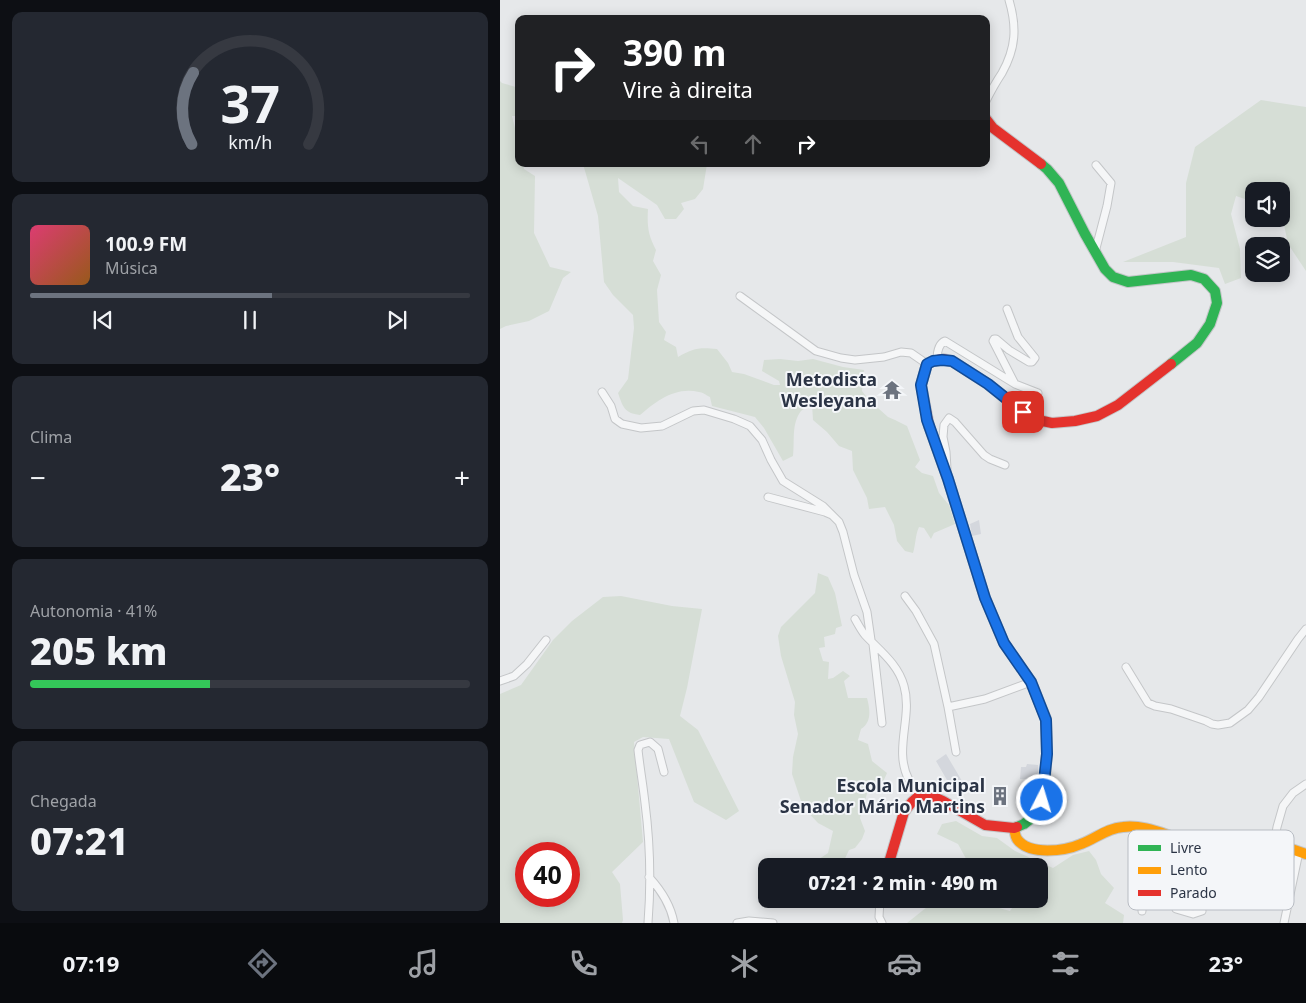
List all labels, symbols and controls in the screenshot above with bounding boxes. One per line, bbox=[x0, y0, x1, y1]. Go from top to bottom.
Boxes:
text: 390 m bbox=[623, 29, 726, 76]
icon: right bbox=[540, 35, 605, 100]
text: 37 bbox=[220, 67, 280, 138]
text: Vire à direita bbox=[623, 74, 753, 104]
text: km/h bbox=[228, 130, 272, 154]
icon: left bbox=[686, 130, 714, 158]
icon: ahead bbox=[739, 130, 767, 158]
icon: right bbox=[792, 130, 820, 158]
map controls bbox=[1245, 182, 1290, 282]
button: sound bbox=[1245, 182, 1290, 227]
text: 100.9 FM bbox=[105, 231, 187, 257]
button: layers bbox=[1245, 237, 1290, 282]
text: Música bbox=[105, 257, 158, 279]
icon: previous bbox=[89, 306, 117, 334]
icon: pause bbox=[236, 306, 264, 334]
icon: next bbox=[383, 306, 411, 334]
place label: Metodista Wesleyana bbox=[781, 367, 877, 412]
temple icon: Metodista Wesleyana bbox=[881, 379, 903, 401]
pin bbox=[1002, 391, 1044, 433]
icon: arrive bbox=[1009, 398, 1037, 426]
text: Clima bbox=[30, 426, 72, 448]
text: 23° bbox=[220, 450, 280, 502]
text: − bbox=[30, 458, 46, 496]
text: + bbox=[454, 458, 470, 496]
text: Autonomia · 41% bbox=[30, 600, 157, 622]
text: 205 km bbox=[30, 624, 168, 676]
place label: Escola Municipal Senador Mário Martins bbox=[780, 773, 985, 818]
position arrow bbox=[1015, 773, 1067, 825]
building icon: Escola Municipal Senador Mário Martins bbox=[989, 785, 1011, 807]
text: Chegada bbox=[30, 790, 97, 812]
text: 07:21 bbox=[30, 814, 129, 866]
legend bbox=[1128, 830, 1294, 910]
text: Livre bbox=[1170, 838, 1202, 857]
speed limit sign: 40 bbox=[515, 842, 580, 907]
text: Lento bbox=[1170, 860, 1207, 879]
text: 07:21 · 2 min · 490 m bbox=[808, 870, 998, 896]
text: Parado bbox=[1170, 883, 1217, 902]
icon: directions bbox=[245, 946, 280, 981]
icon: music bbox=[406, 946, 441, 981]
icon: phone bbox=[566, 946, 601, 981]
icon: climate bbox=[727, 946, 762, 981]
icon: car bbox=[887, 946, 922, 981]
icon: filters bbox=[1048, 946, 1083, 981]
text: 07:19 bbox=[63, 948, 119, 978]
text: 23° bbox=[1209, 948, 1243, 978]

